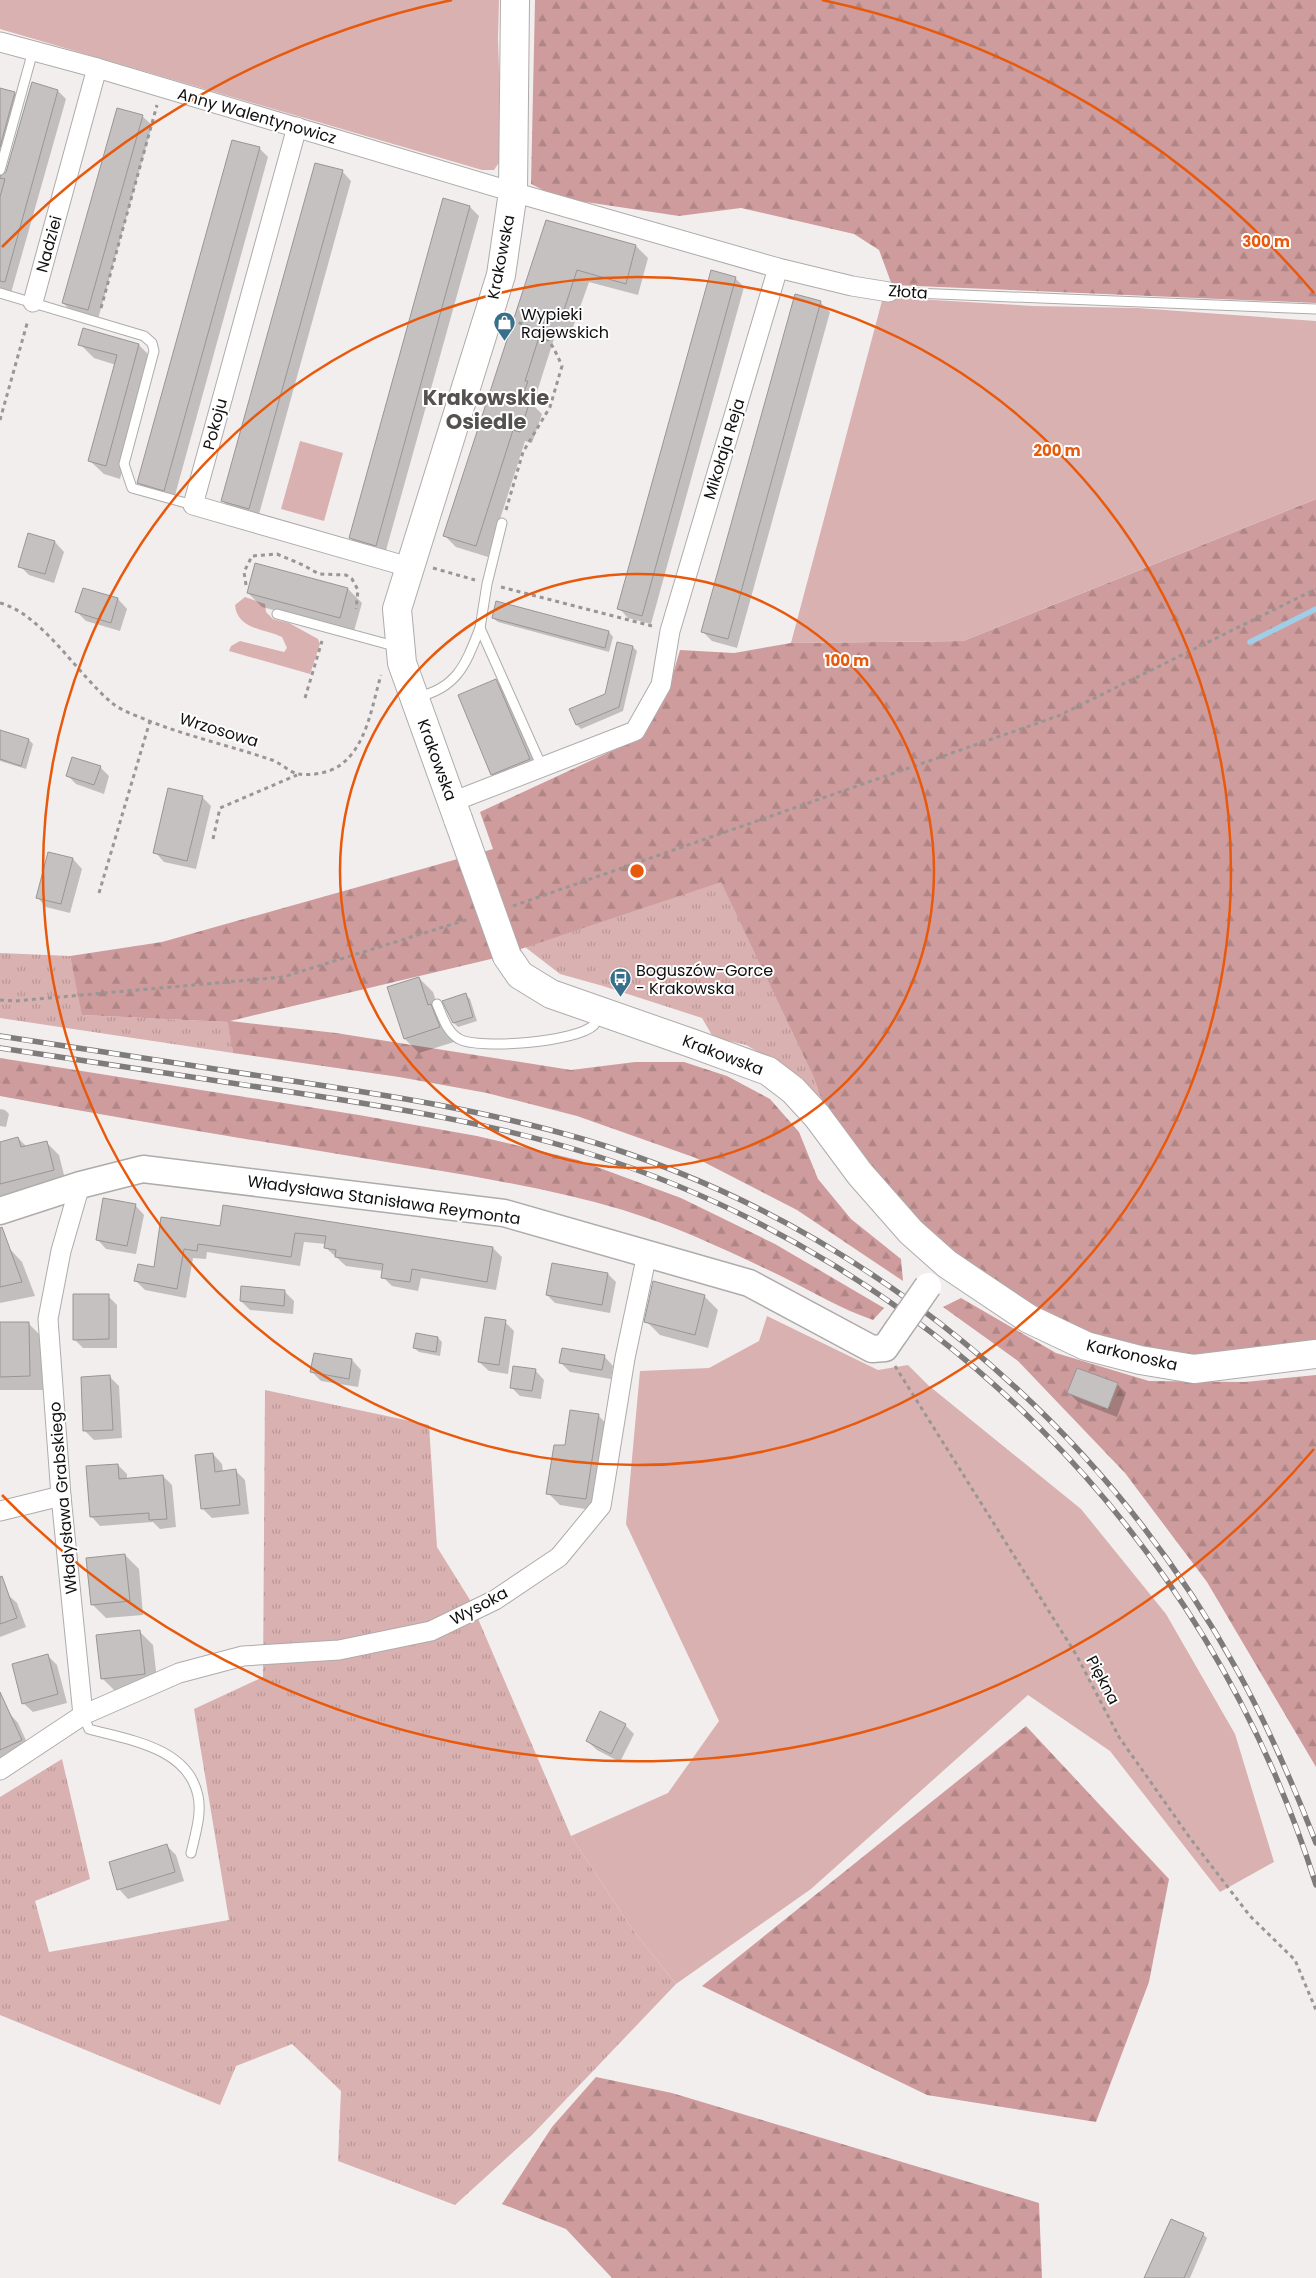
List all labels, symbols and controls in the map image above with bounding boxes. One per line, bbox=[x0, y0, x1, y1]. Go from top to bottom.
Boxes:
street label: Anny Walentynowicz bbox=[175, 82, 339, 150]
street label: Nadziei bbox=[30, 213, 68, 275]
street label: Krakowska bbox=[482, 213, 520, 301]
text: 300 m bbox=[1242, 231, 1290, 252]
street label: Złota bbox=[887, 279, 929, 305]
place label: Wypieki Rajewskich bbox=[521, 303, 609, 344]
shop icon: Wypieki Rajewskich bbox=[493, 311, 517, 342]
district label: Krakowskie Osiedle bbox=[423, 383, 549, 436]
street label: Pokoju bbox=[197, 396, 233, 452]
street label: Mikołaja Reja bbox=[698, 396, 750, 502]
text: 200 m bbox=[1033, 440, 1081, 461]
text: 100 m bbox=[825, 650, 869, 671]
street label: Wrzosowa bbox=[177, 707, 261, 753]
street label: Krakowska bbox=[412, 716, 462, 804]
centre of rings bbox=[628, 862, 646, 880]
place label: Boguszów-Gorce - Krakowska bbox=[636, 959, 773, 1000]
bus stop icon: Boguszów-Gorce - Krakowska bbox=[608, 967, 632, 998]
street label: Krakowska bbox=[679, 1029, 767, 1081]
street label: Władysława Stanisława Reymonta bbox=[246, 1169, 522, 1231]
street label: Karkonoska bbox=[1084, 1333, 1180, 1377]
street label: Władysława Grabskiego bbox=[43, 1401, 83, 1595]
street label: Wysoka bbox=[446, 1581, 512, 1631]
street label: Piękna bbox=[1081, 1651, 1125, 1709]

